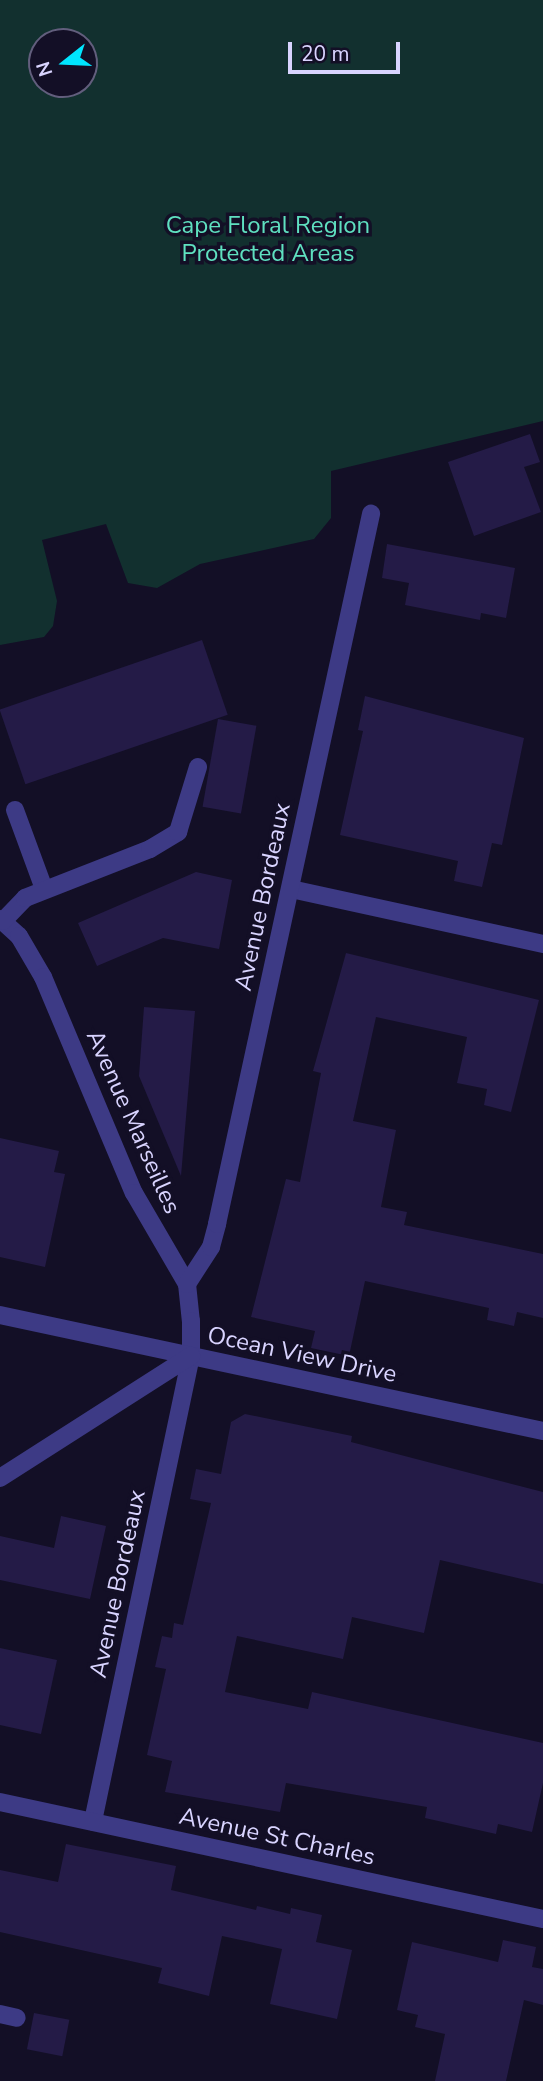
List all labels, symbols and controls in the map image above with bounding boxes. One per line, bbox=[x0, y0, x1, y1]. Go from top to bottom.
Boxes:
north arrow bbox=[28, 28, 98, 98]
scale bar bbox=[291, 28, 403, 72]
text: 20 m bbox=[301, 40, 350, 68]
text: N bbox=[30, 58, 59, 80]
park label: Cape Floral Region Protected Areas bbox=[166, 212, 370, 268]
street label: Avenue Bordeaux bbox=[229, 800, 297, 994]
street label: Avenue Marseilles bbox=[80, 1026, 186, 1218]
street label: Ocean View Drive bbox=[205, 1321, 399, 1389]
street label: Avenue Bordeaux bbox=[84, 1487, 152, 1681]
street label: Avenue St Charles bbox=[176, 1802, 378, 1872]

